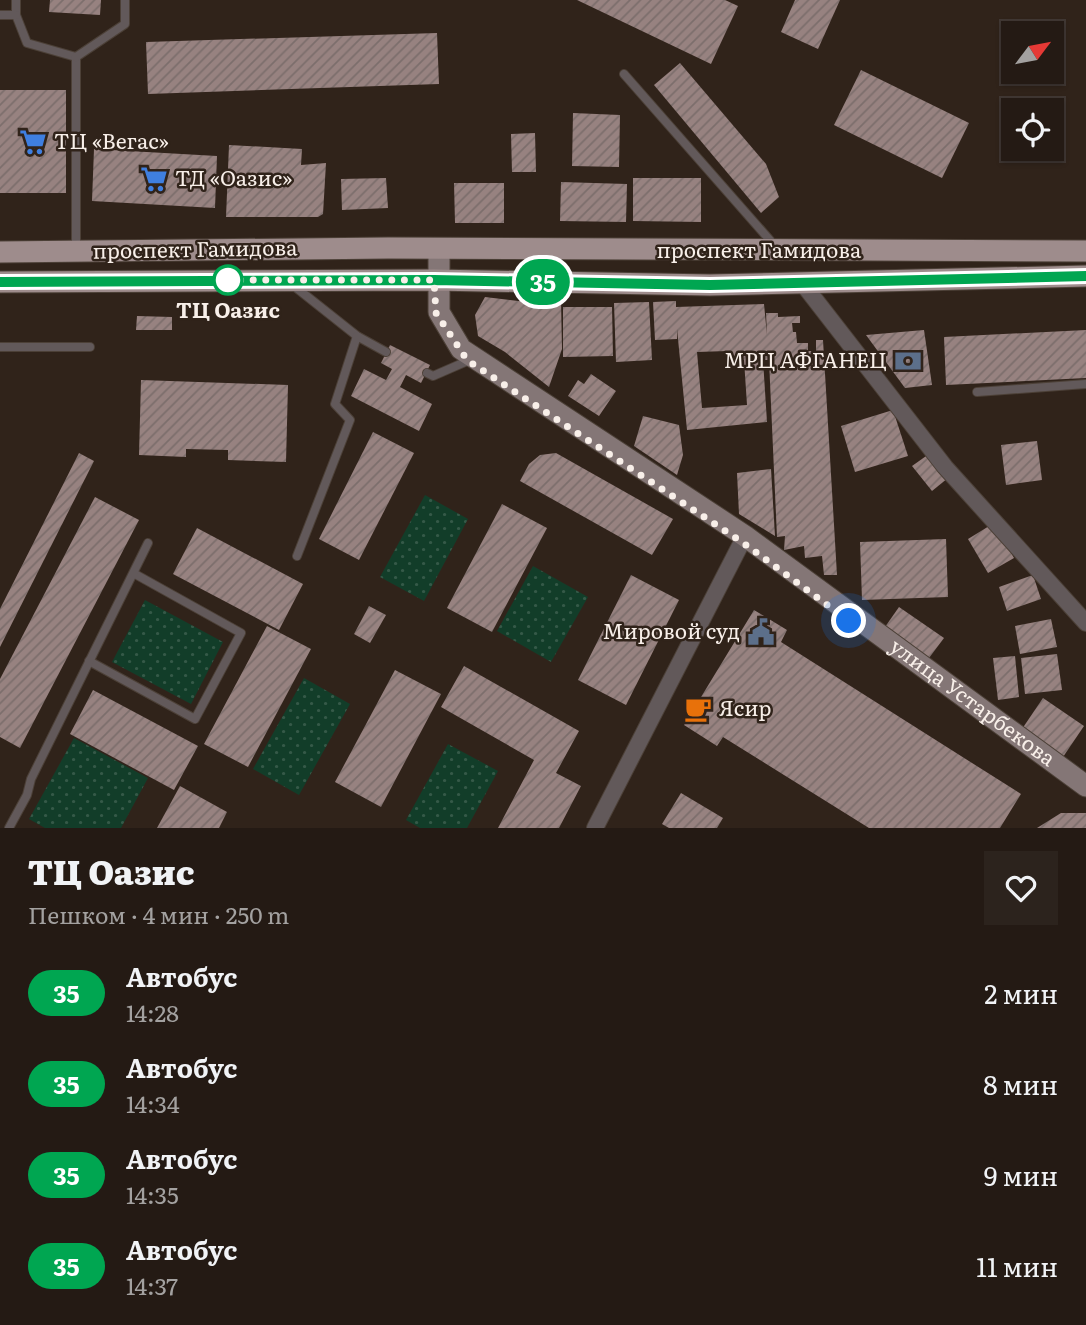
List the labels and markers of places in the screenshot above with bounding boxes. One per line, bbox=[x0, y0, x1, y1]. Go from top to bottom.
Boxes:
place label: ТЦ «Вегас» bbox=[54, 124, 169, 155]
supermarket icon: ТЦ «Вегас» bbox=[18, 127, 48, 157]
place label: ТД «Оазис» bbox=[175, 161, 293, 192]
supermarket icon: ТД «Оазис» bbox=[139, 164, 169, 194]
marker: ТЦ Оазис bbox=[213, 265, 243, 295]
place label: ТЦ Оазис bbox=[176, 293, 280, 324]
place label: МРЦ АФГАНЕЦ bbox=[724, 343, 887, 374]
bank icon: МРЦ АФГАНЕЦ bbox=[893, 346, 923, 376]
place label: Мировой суд bbox=[602, 614, 740, 645]
public building icon: Мировой суд bbox=[746, 617, 776, 647]
place label: Ясир bbox=[719, 691, 772, 722]
cafe icon: Ясир bbox=[683, 694, 713, 724]

